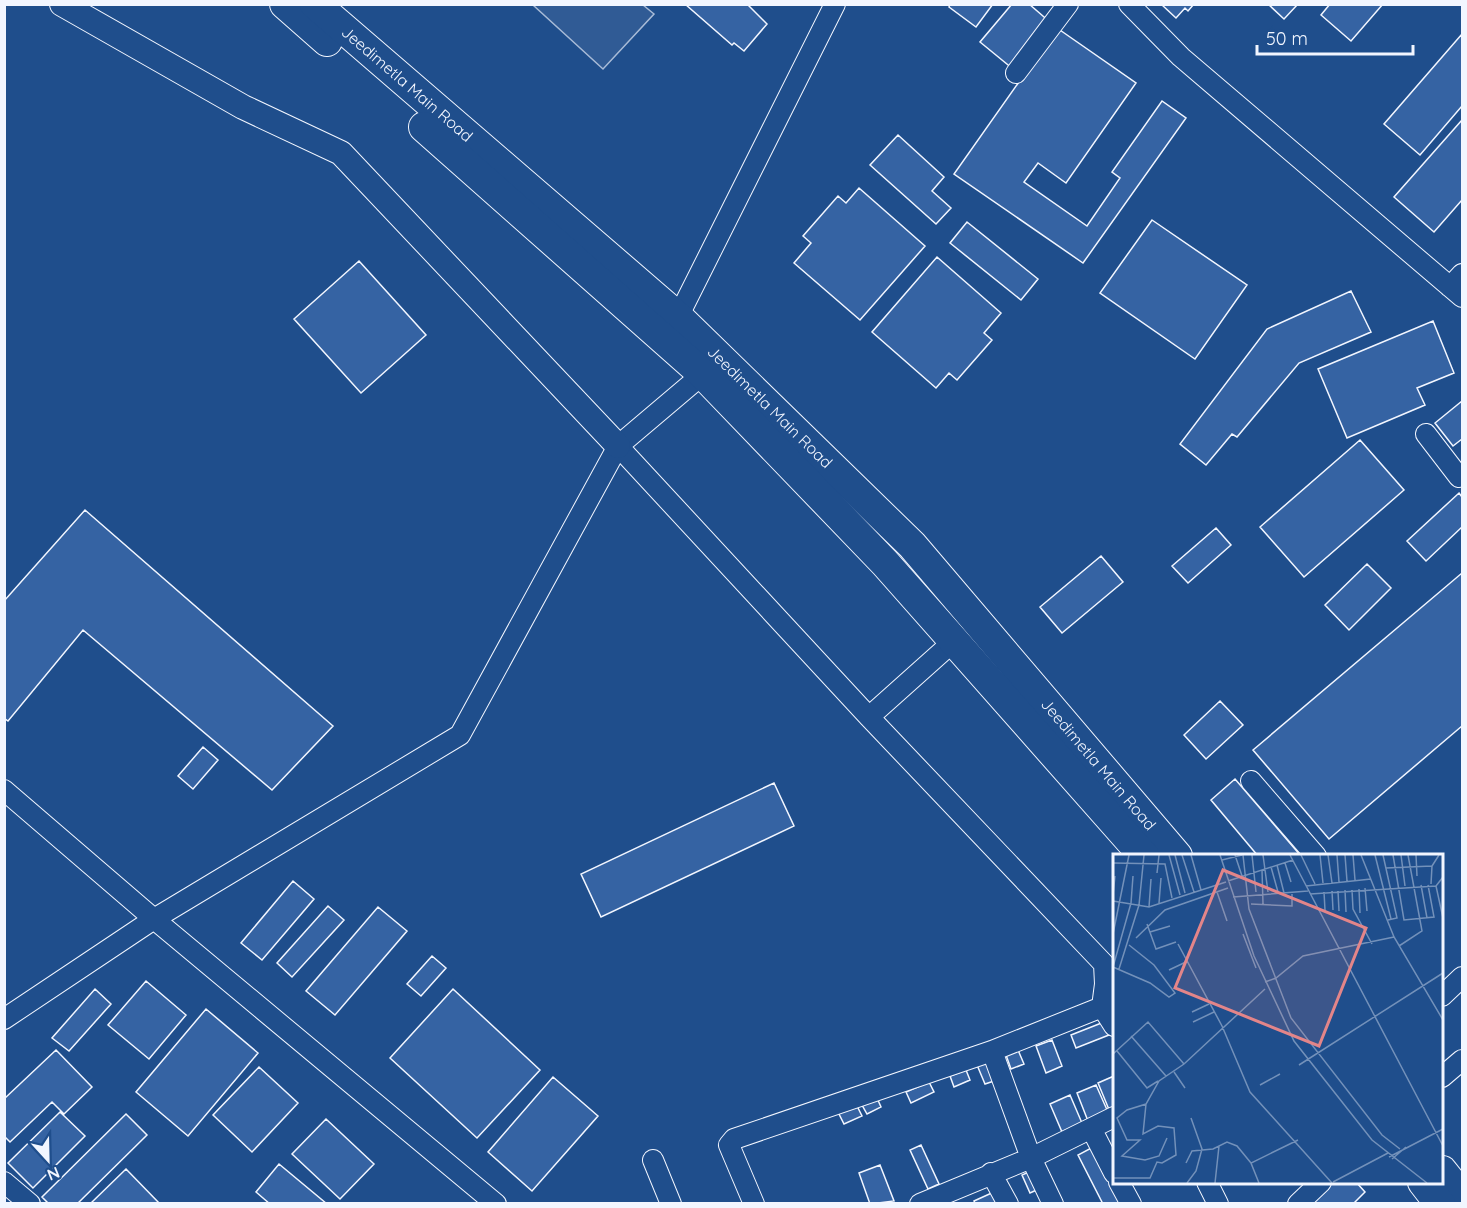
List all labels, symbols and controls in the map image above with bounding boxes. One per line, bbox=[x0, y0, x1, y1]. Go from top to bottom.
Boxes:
scale bar bbox=[1257, 18, 1413, 56]
street label: Jeedimetla Main Road bbox=[338, 22, 477, 146]
text: 50 m bbox=[1266, 27, 1308, 50]
street label: Jeedimetla Main Road bbox=[703, 341, 837, 472]
street label: Jeedimetla Main Road bbox=[1037, 694, 1161, 834]
inset map bbox=[1113, 854, 1443, 1184]
north arrow bbox=[18, 1130, 78, 1190]
text: N bbox=[44, 1162, 63, 1185]

